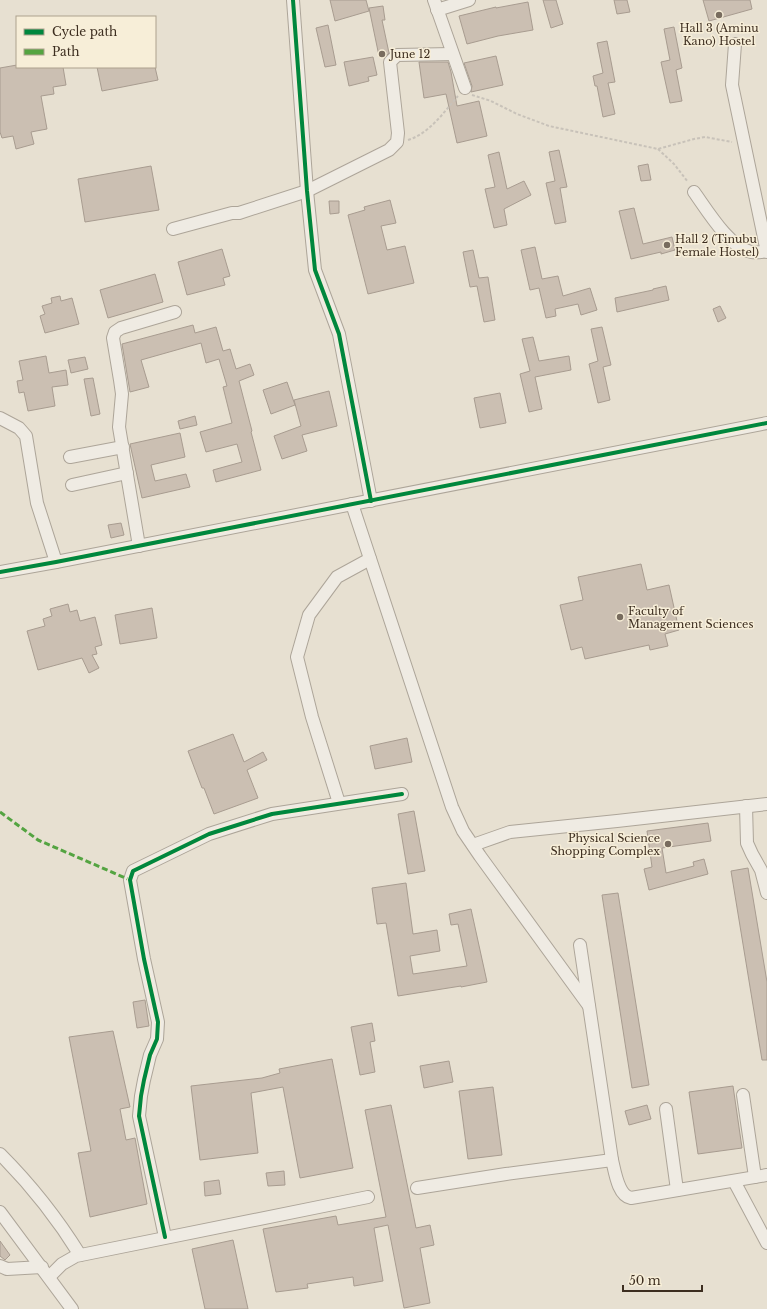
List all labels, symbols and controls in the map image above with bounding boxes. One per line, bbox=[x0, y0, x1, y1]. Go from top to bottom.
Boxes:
marker: Hall 3 (Aminu Kano) Hostel bbox=[714, 10, 724, 20]
legend bbox=[16, 16, 156, 68]
place label: Hall 3 (Aminu Kano) Hostel bbox=[679, 21, 759, 48]
text: Cycle path bbox=[52, 24, 117, 39]
text: Path bbox=[52, 44, 80, 59]
place label: June 12 bbox=[388, 47, 430, 61]
marker: June 12 bbox=[377, 49, 387, 59]
place label: Hall 2 (Tinubu Female Hostel) bbox=[675, 232, 759, 259]
marker: Hall 2 (Tinubu Female Hostel) bbox=[662, 240, 672, 250]
place label: Faculty of Management Sciences bbox=[628, 604, 753, 631]
marker: Faculty of Management Sciences bbox=[615, 612, 625, 622]
place label: Physical Science Shopping Complex bbox=[550, 831, 660, 858]
marker: Physical Science Shopping Complex bbox=[663, 839, 673, 849]
scale bar bbox=[623, 1267, 702, 1293]
text: 50 m bbox=[629, 1273, 661, 1288]

